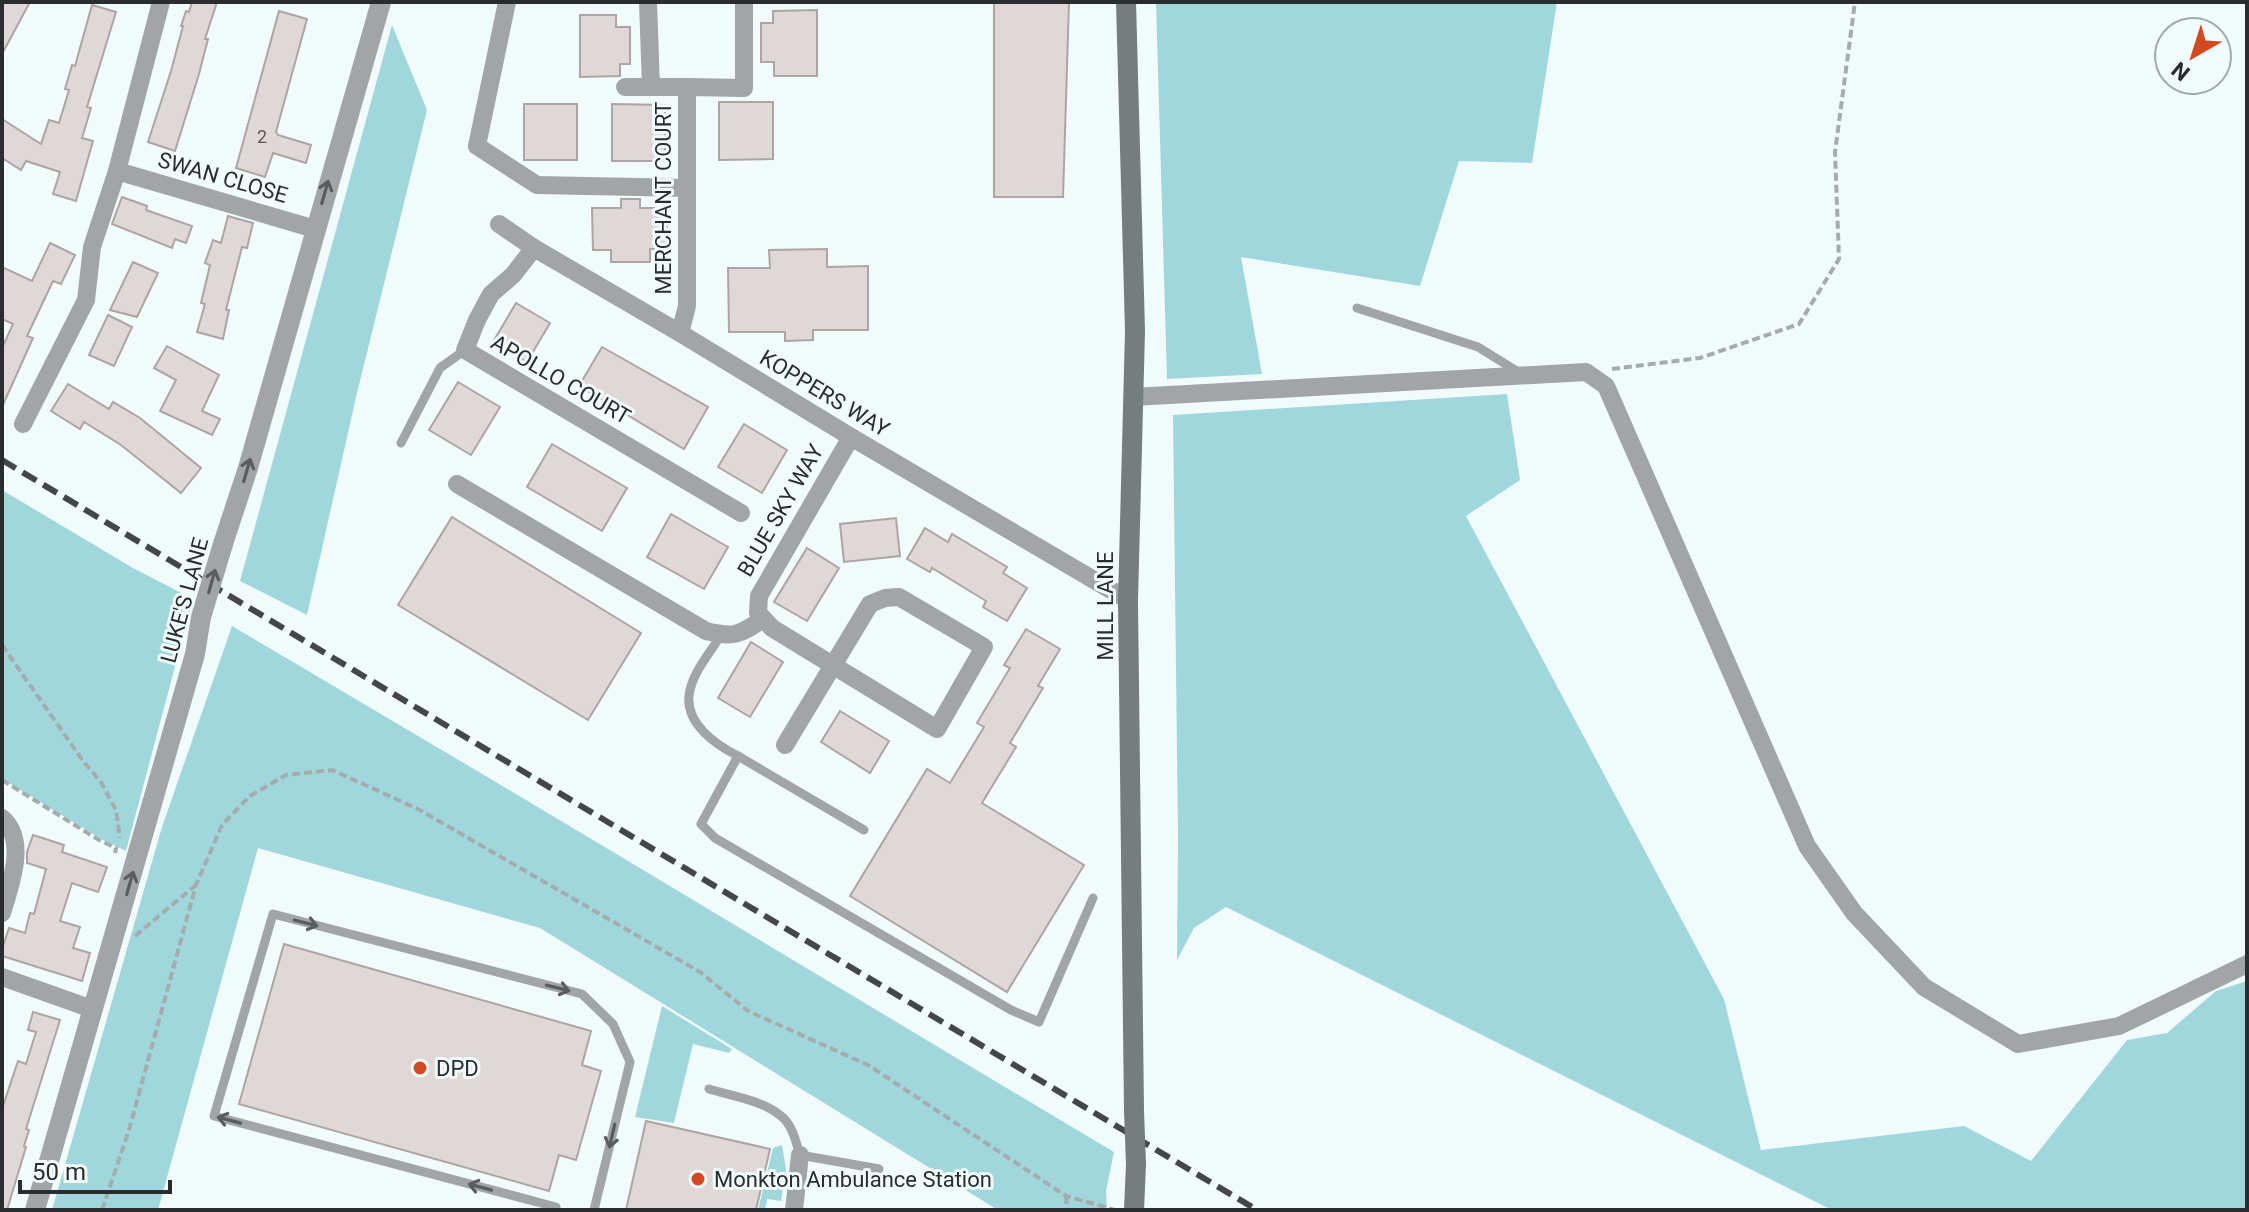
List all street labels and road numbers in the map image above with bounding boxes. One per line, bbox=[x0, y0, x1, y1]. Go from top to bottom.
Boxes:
street label: MERCHANT COURT bbox=[651, 102, 676, 294]
street label: SWAN CLOSE bbox=[155, 147, 291, 208]
street label: APOLLO COURT bbox=[487, 329, 635, 429]
street label: KOPPERS WAY bbox=[755, 345, 895, 442]
street label: BLUE SKY WAY bbox=[733, 439, 829, 581]
street label: LUKE'S LANE bbox=[156, 535, 213, 666]
street label: MILL LANE bbox=[1093, 552, 1118, 660]

